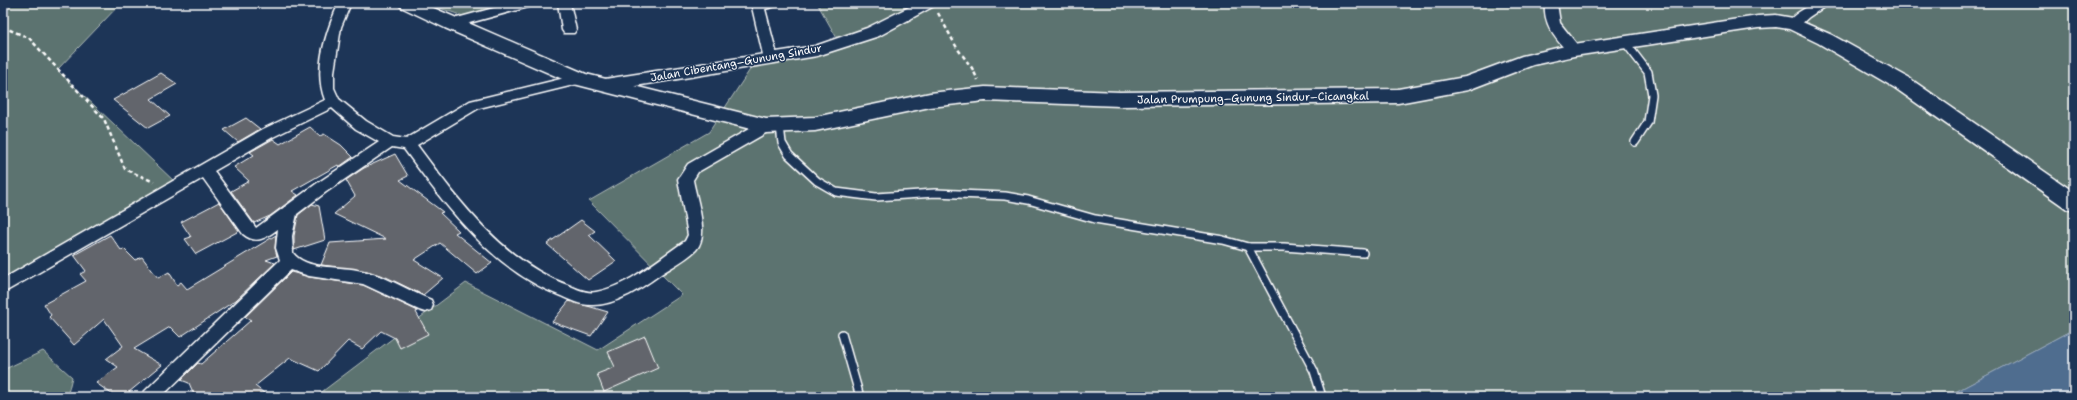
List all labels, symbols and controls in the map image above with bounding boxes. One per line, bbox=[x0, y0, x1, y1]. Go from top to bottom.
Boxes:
street label: Jalan Cibentang–Gunung Sindur bbox=[649, 41, 823, 85]
street label: Jalan Prumpung–Gunung Sindur–Cicangkal bbox=[1137, 88, 1370, 108]

